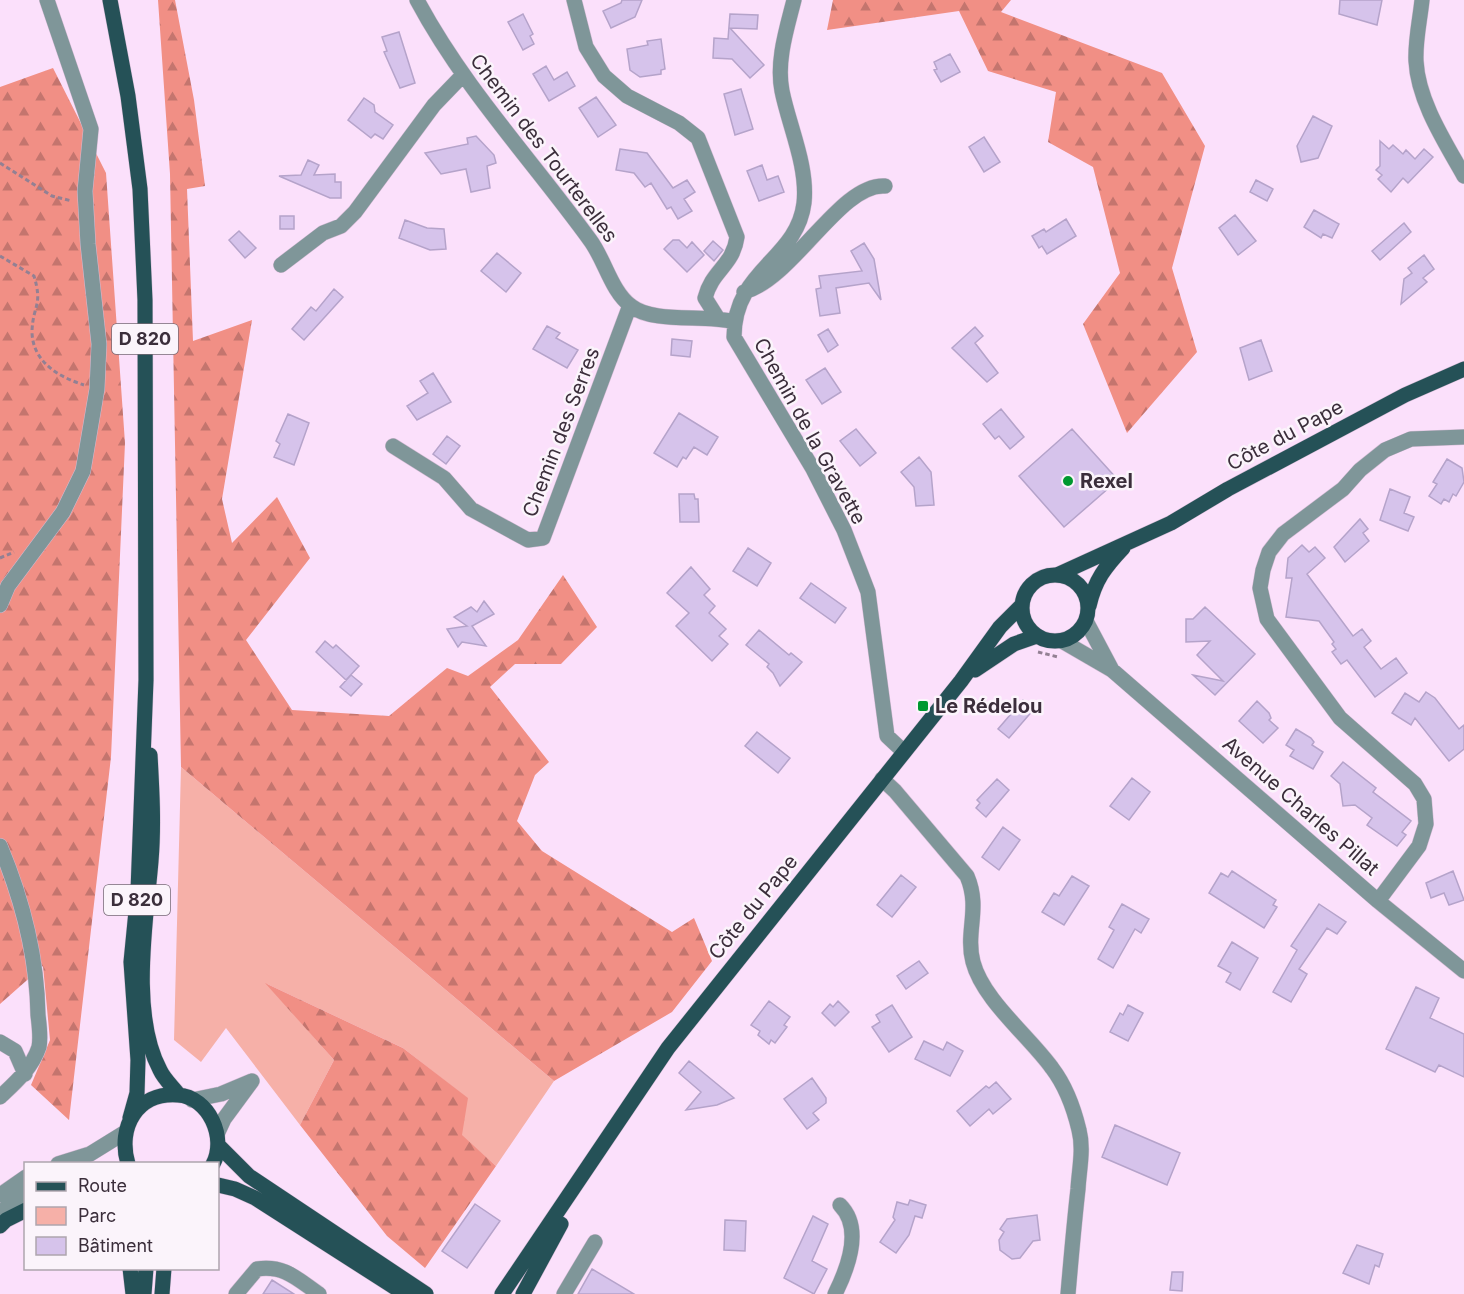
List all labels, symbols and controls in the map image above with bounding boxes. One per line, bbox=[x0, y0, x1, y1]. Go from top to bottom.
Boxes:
street label: Chemin des Tourterelles bbox=[465, 49, 623, 247]
road number: D 820 bbox=[112, 324, 178, 354]
street label: Chemin de la Gravette bbox=[749, 334, 871, 528]
street label: Chemin des Serres bbox=[518, 344, 604, 520]
street label: Côte du Pape bbox=[1223, 394, 1347, 476]
place label: Rexel bbox=[1080, 469, 1133, 493]
marker: Rexel bbox=[1061, 474, 1075, 488]
place label: Le Rédelou bbox=[935, 694, 1042, 718]
marker: Le Rédelou bbox=[916, 699, 930, 713]
street label: Avenue Charles Pillat bbox=[1218, 732, 1384, 881]
street label: Côte du Pape bbox=[703, 850, 803, 964]
road number: D 820 bbox=[104, 885, 170, 915]
legend bbox=[24, 1162, 219, 1270]
text: Route bbox=[78, 1175, 127, 1196]
text: Parc bbox=[78, 1205, 116, 1226]
text: Bâtiment bbox=[78, 1235, 153, 1256]

